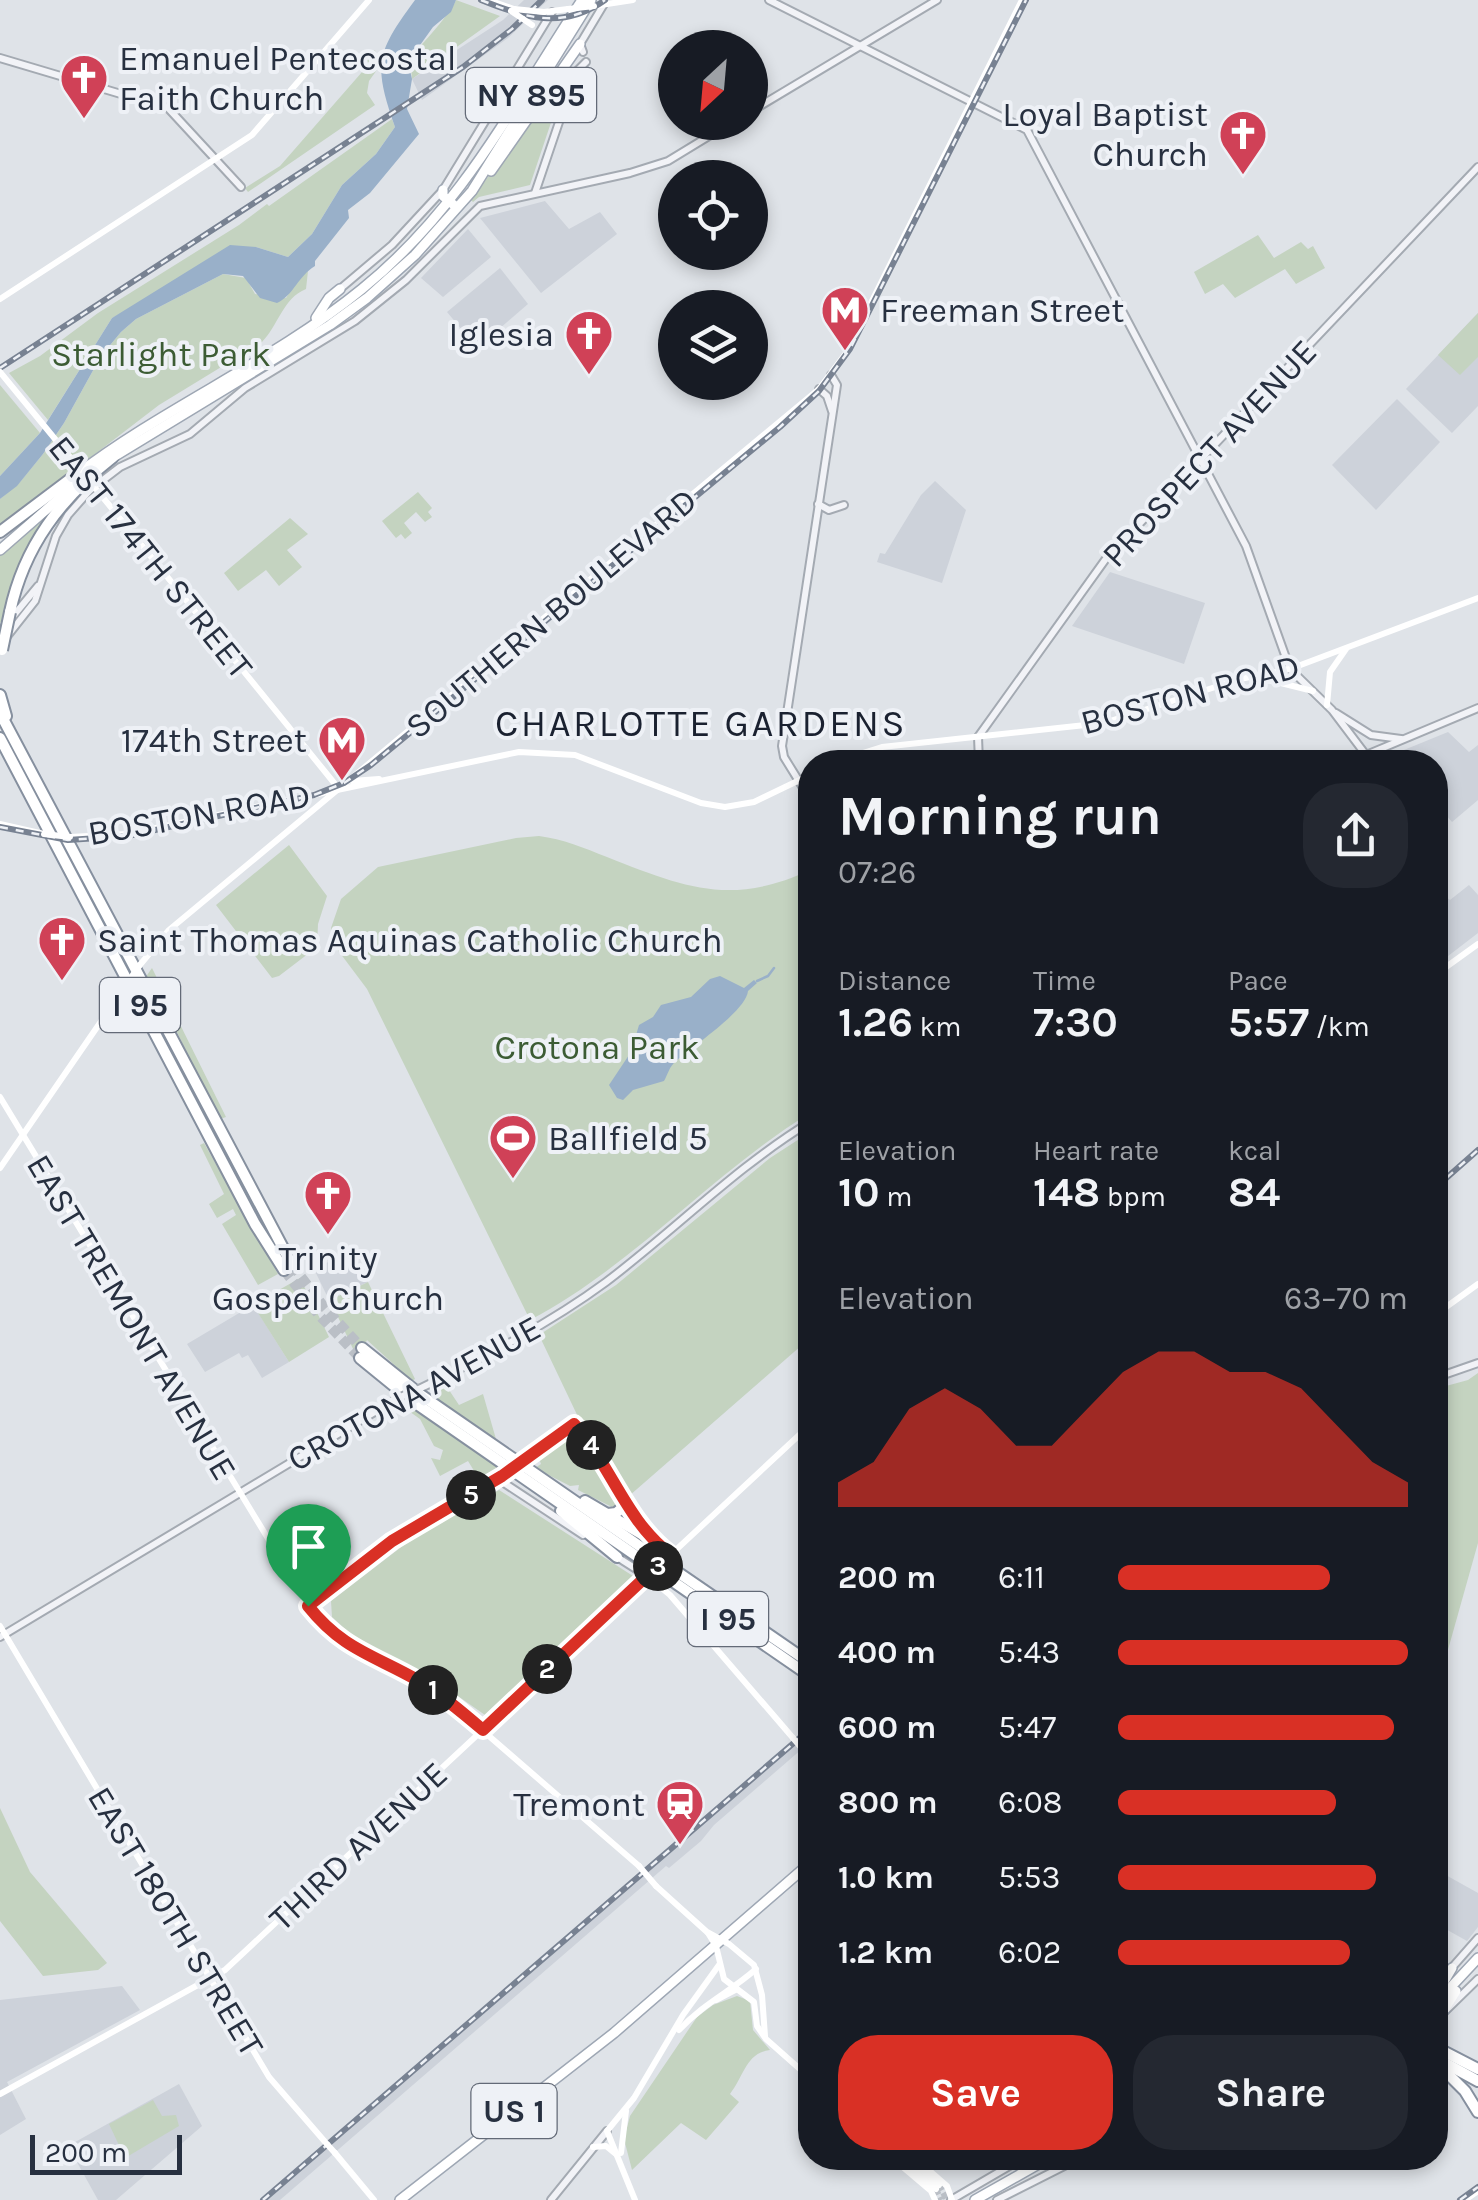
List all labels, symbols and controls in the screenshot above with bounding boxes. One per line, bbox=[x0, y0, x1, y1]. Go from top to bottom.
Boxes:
north arrow bbox=[658, 30, 768, 140]
map controls bbox=[658, 30, 768, 400]
place label: Emanuel Pentecostal Faith Church bbox=[119, 38, 457, 119]
church icon: Emanuel Pentecostal Faith Church bbox=[58, 52, 110, 120]
road number: NY 895 bbox=[466, 68, 596, 122]
place label: Loyal Baptist Church bbox=[1002, 94, 1208, 175]
church icon: Loyal Baptist Church bbox=[1217, 108, 1269, 176]
button: locate bbox=[658, 160, 768, 270]
metro station icon: Freeman Street bbox=[819, 284, 871, 352]
button: layers bbox=[658, 290, 768, 400]
place label: Freeman Street bbox=[880, 290, 1124, 331]
church icon: Iglesia bbox=[563, 308, 615, 376]
place label: Iglesia bbox=[449, 314, 554, 355]
street label: PROSPECT AVENUE bbox=[1093, 331, 1325, 576]
park label: Starlight Park bbox=[51, 334, 271, 375]
street label: EAST 174TH STREET bbox=[40, 428, 261, 687]
street label: SOUTHERN BOULEVARD bbox=[397, 480, 705, 747]
street label: BOSTON ROAD bbox=[1076, 646, 1304, 743]
district label: CHARLOTTE GARDENS bbox=[495, 701, 907, 746]
metro station icon: 174th Street bbox=[316, 714, 368, 782]
place label: 174th Street bbox=[121, 720, 307, 761]
street label: BOSTON ROAD bbox=[85, 775, 313, 854]
button: share bbox=[1303, 783, 1408, 888]
text: Morning run bbox=[838, 784, 1162, 848]
text: 07:26 bbox=[838, 854, 916, 891]
church icon: Saint Thomas Aquinas Catholic Church bbox=[36, 914, 88, 982]
place label: Saint Thomas Aquinas Catholic Church bbox=[97, 920, 723, 961]
text: Distance bbox=[838, 964, 951, 997]
text: Time bbox=[1033, 964, 1096, 997]
text: Pace bbox=[1228, 964, 1288, 997]
road number: I 95 bbox=[100, 978, 180, 1032]
text: 1.26 bbox=[838, 997, 913, 1047]
text: 7:30 bbox=[1033, 997, 1118, 1047]
text: 5:57 bbox=[1228, 997, 1309, 1047]
text: km bbox=[913, 1010, 962, 1043]
text: /km bbox=[1309, 1010, 1370, 1043]
park label: Crotona Park bbox=[494, 1027, 700, 1068]
sports icon: Ballfield 5 bbox=[487, 1112, 539, 1180]
place label: Ballfield 5 bbox=[548, 1118, 708, 1159]
text: Elevation bbox=[838, 1134, 957, 1167]
text: Heart rate bbox=[1033, 1134, 1159, 1167]
text: kcal bbox=[1228, 1134, 1281, 1167]
street label: EAST TREMONT AVENUE bbox=[18, 1147, 245, 1487]
text: 10 bbox=[838, 1167, 880, 1217]
text: 148 bbox=[1033, 1167, 1100, 1217]
text: 84 bbox=[1228, 1167, 1280, 1217]
church icon: Trinity Gospel Church bbox=[302, 1168, 354, 1236]
text: m bbox=[880, 1180, 912, 1213]
text: bpm bbox=[1100, 1180, 1166, 1213]
place label: Trinity Gospel Church bbox=[212, 1238, 444, 1319]
text: Elevation bbox=[838, 1280, 973, 1317]
text: 63–70 m bbox=[1284, 1280, 1408, 1317]
street label: CROTONA AVENUE bbox=[281, 1307, 548, 1480]
pin: 4 bbox=[566, 1420, 616, 1470]
text: 4 bbox=[583, 1428, 599, 1461]
pin: 5 bbox=[446, 1470, 496, 1520]
text: 5 bbox=[463, 1478, 479, 1511]
pin bbox=[266, 1504, 351, 1607]
icon: arrive bbox=[281, 1519, 336, 1574]
pin: 3 bbox=[633, 1541, 683, 1591]
text: 3 bbox=[649, 1549, 667, 1582]
text: 200 m bbox=[838, 1559, 936, 1596]
text: 6:11 bbox=[998, 1559, 1045, 1596]
road number: I 95 bbox=[688, 1592, 768, 1646]
text: 400 m bbox=[838, 1634, 936, 1671]
text: 5:43 bbox=[998, 1634, 1060, 1671]
pin: 2 bbox=[522, 1644, 572, 1694]
text: 2 bbox=[539, 1652, 555, 1685]
pin: 1 bbox=[408, 1665, 458, 1715]
text: 1 bbox=[428, 1673, 438, 1706]
text: 600 m bbox=[838, 1709, 936, 1746]
text: 5:47 bbox=[998, 1709, 1056, 1746]
street label: THIRD AVENUE bbox=[261, 1753, 456, 1939]
station icon: Tremont bbox=[654, 1778, 706, 1846]
street label: EAST 180TH STREET bbox=[79, 1779, 272, 2064]
place label: Tremont bbox=[513, 1784, 645, 1825]
text: 800 m bbox=[838, 1784, 938, 1821]
text: 6:08 bbox=[998, 1784, 1062, 1821]
text: 1.0 km bbox=[838, 1859, 934, 1896]
text: 5:53 bbox=[998, 1859, 1060, 1896]
text: 1.2 km bbox=[838, 1934, 933, 1971]
text: 6:02 bbox=[998, 1934, 1061, 1971]
button: Save bbox=[838, 2035, 1113, 2150]
button: Share bbox=[1133, 2035, 1408, 2150]
road number: US 1 bbox=[472, 2084, 556, 2138]
scale bar bbox=[30, 2130, 182, 2174]
text: 200 m bbox=[45, 2136, 127, 2169]

